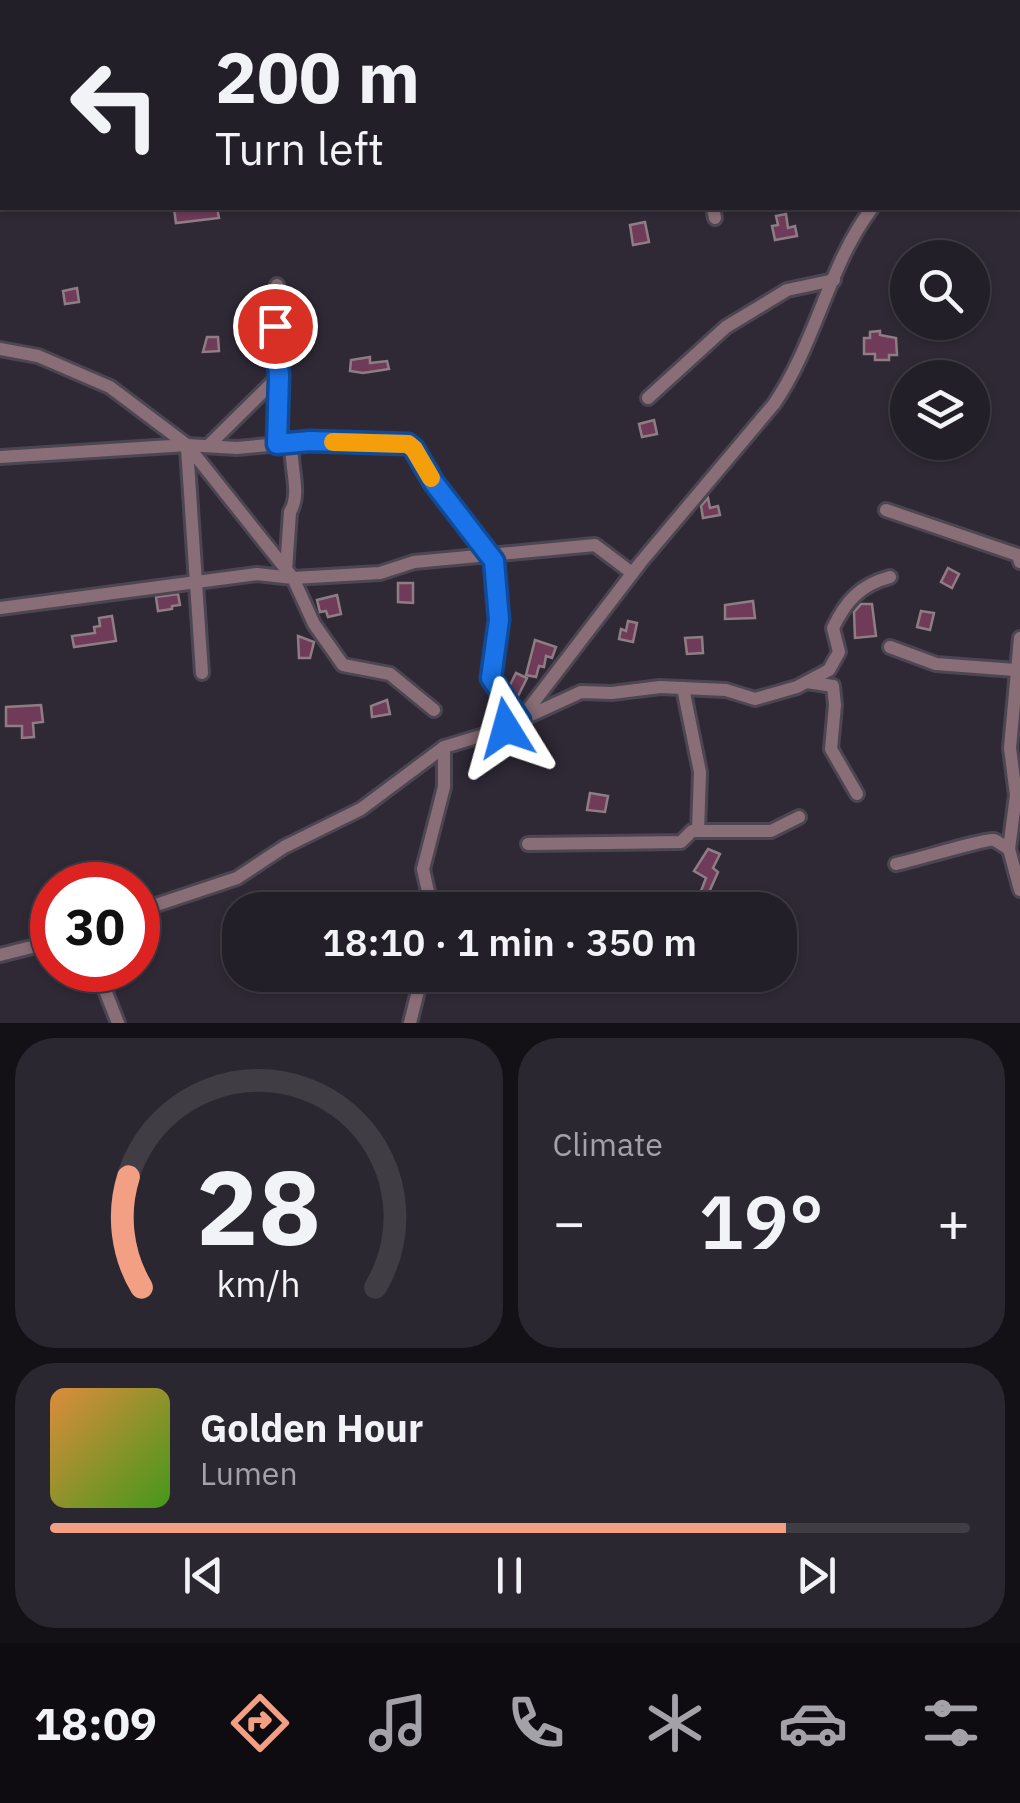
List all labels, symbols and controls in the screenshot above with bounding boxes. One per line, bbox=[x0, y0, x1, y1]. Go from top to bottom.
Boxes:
text: 200 m bbox=[215, 31, 420, 122]
icon: left bbox=[50, 40, 180, 170]
text: Turn left bbox=[215, 119, 384, 177]
map controls bbox=[890, 240, 990, 460]
button: search bbox=[890, 240, 990, 340]
pin bbox=[233, 284, 318, 369]
icon: arrive bbox=[248, 299, 303, 354]
button: layers bbox=[890, 360, 990, 460]
position arrow bbox=[454, 676, 558, 780]
speed limit sign: 30 bbox=[30, 862, 160, 992]
text: 18:10 · 1 min · 350 m bbox=[322, 917, 697, 966]
text: Climate bbox=[553, 1123, 663, 1165]
text: 28 bbox=[196, 1138, 321, 1274]
text: 19° bbox=[699, 1172, 824, 1270]
text: − bbox=[553, 1186, 586, 1257]
text: + bbox=[937, 1186, 970, 1257]
text: km/h bbox=[217, 1260, 301, 1307]
text: Golden Hour bbox=[200, 1403, 423, 1452]
text: Lumen bbox=[200, 1452, 298, 1494]
icon: previous bbox=[176, 1548, 231, 1603]
icon: pause bbox=[482, 1548, 537, 1603]
icon: next bbox=[789, 1548, 844, 1603]
icon: directions bbox=[225, 1688, 295, 1758]
icon: music bbox=[363, 1688, 433, 1758]
icon: phone bbox=[501, 1688, 571, 1758]
icon: climate bbox=[640, 1688, 710, 1758]
icon: car bbox=[778, 1688, 848, 1758]
icon: filters bbox=[916, 1688, 986, 1758]
text: 18:09 bbox=[34, 1694, 157, 1752]

